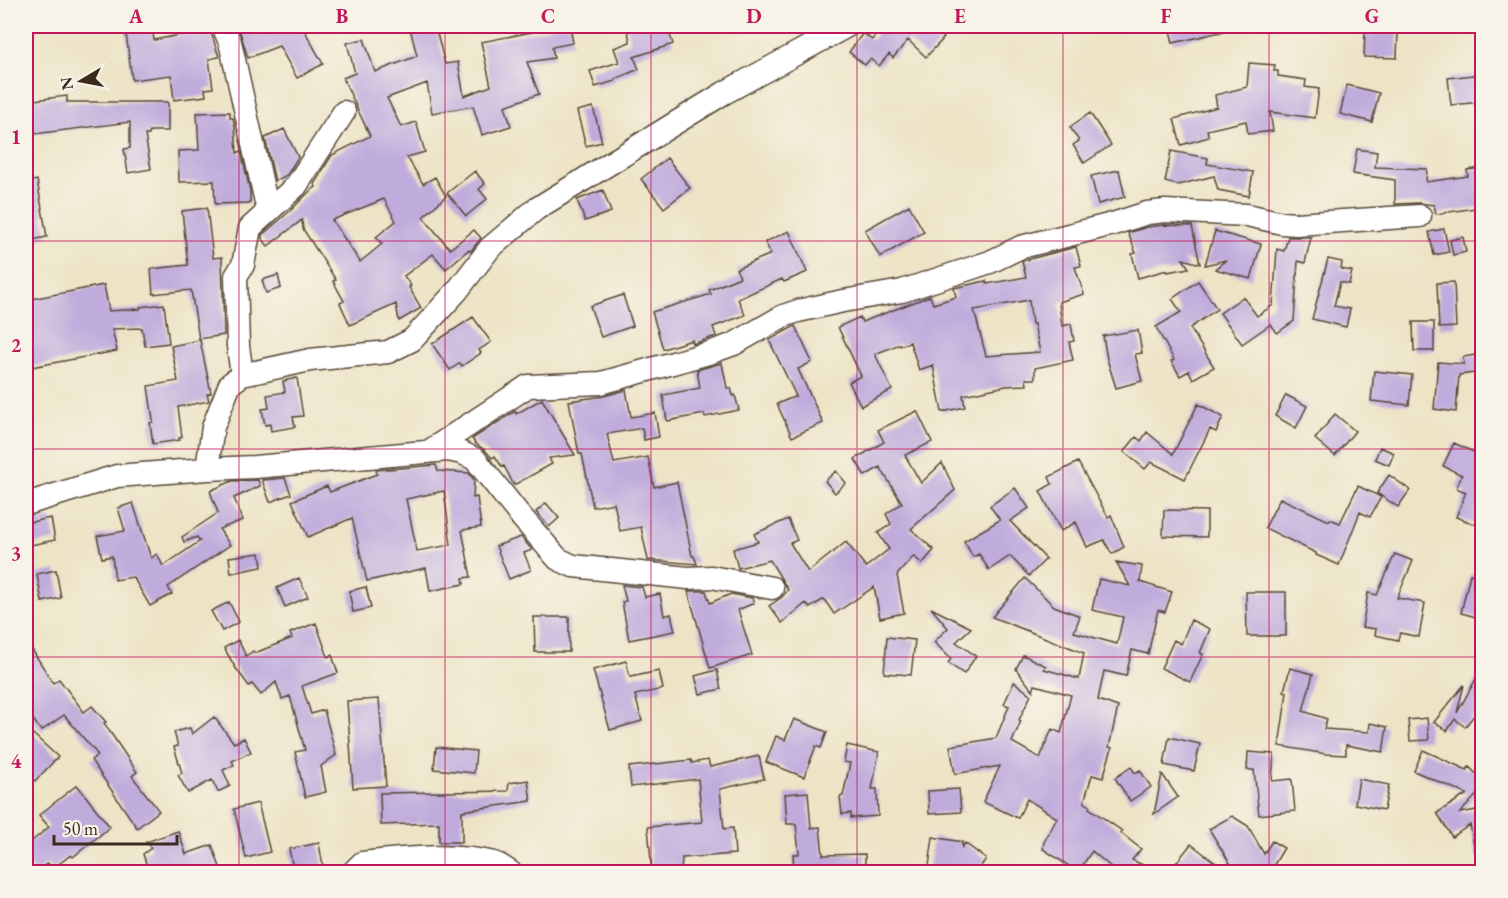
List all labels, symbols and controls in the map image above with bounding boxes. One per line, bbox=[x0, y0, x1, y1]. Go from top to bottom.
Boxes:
text: A bbox=[128, 3, 144, 29]
text: B bbox=[336, 3, 348, 29]
text: C bbox=[541, 3, 555, 29]
text: D bbox=[746, 3, 762, 29]
text: E bbox=[954, 3, 966, 29]
text: F bbox=[1161, 3, 1172, 29]
text: G bbox=[1365, 3, 1379, 29]
north arrow bbox=[51, 51, 111, 111]
text: N bbox=[55, 75, 78, 92]
text: 1 bbox=[11, 124, 21, 150]
text: 2 bbox=[11, 332, 22, 358]
text: 3 bbox=[11, 540, 21, 566]
text: 4 bbox=[11, 748, 22, 774]
scale bar bbox=[54, 808, 177, 846]
text: 50 m bbox=[63, 817, 98, 840]

